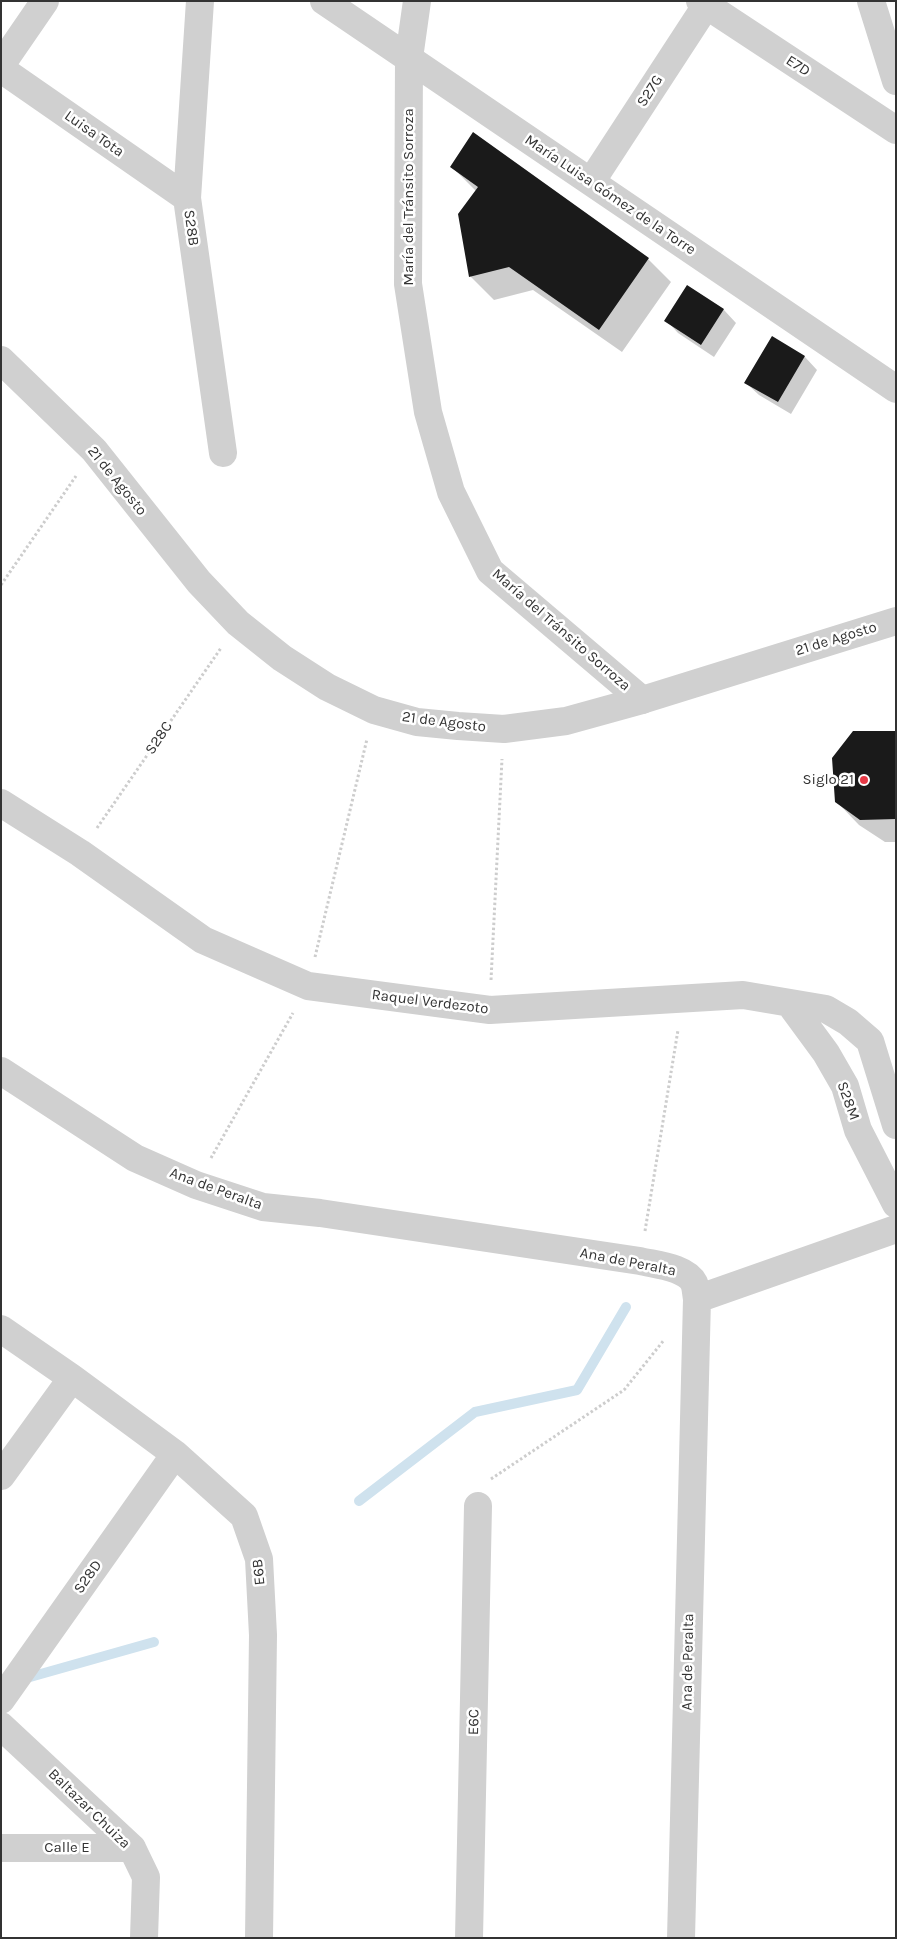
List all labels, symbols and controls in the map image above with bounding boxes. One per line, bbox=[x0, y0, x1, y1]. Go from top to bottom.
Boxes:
street label: E7D bbox=[782, 52, 814, 80]
street label: S27G bbox=[633, 72, 667, 110]
street label: Luisa Tota bbox=[61, 107, 127, 161]
street label: María del Tránsito Sorroza bbox=[400, 108, 418, 286]
street label: María Luisa Gómez de la Torre bbox=[521, 131, 699, 259]
street label: S28B bbox=[180, 209, 202, 247]
street label: 21 de Agosto bbox=[83, 443, 151, 519]
street label: María del Tránsito Sorroza bbox=[488, 565, 634, 695]
street label: 21 de Agosto bbox=[793, 618, 879, 660]
street label: 21 de Agosto bbox=[401, 708, 487, 736]
street label: S28C bbox=[141, 718, 177, 758]
place label: Siglo 21 bbox=[802, 771, 854, 789]
marker: Siglo 21 bbox=[858, 774, 870, 786]
street label: Raquel Verdezoto bbox=[371, 986, 489, 1018]
street label: S28M bbox=[833, 1079, 863, 1123]
street label: Ana de Peralta bbox=[167, 1164, 265, 1214]
street label: Ana de Peralta bbox=[578, 1244, 678, 1280]
street label: S28D bbox=[70, 1557, 106, 1597]
street label: E6B bbox=[249, 1558, 269, 1586]
street label: Ana de Peralta bbox=[678, 1613, 698, 1711]
street label: E6C bbox=[465, 1709, 483, 1735]
street label: Baltazar Chuiza bbox=[44, 1765, 134, 1853]
street label: Calle E bbox=[44, 1839, 90, 1857]

